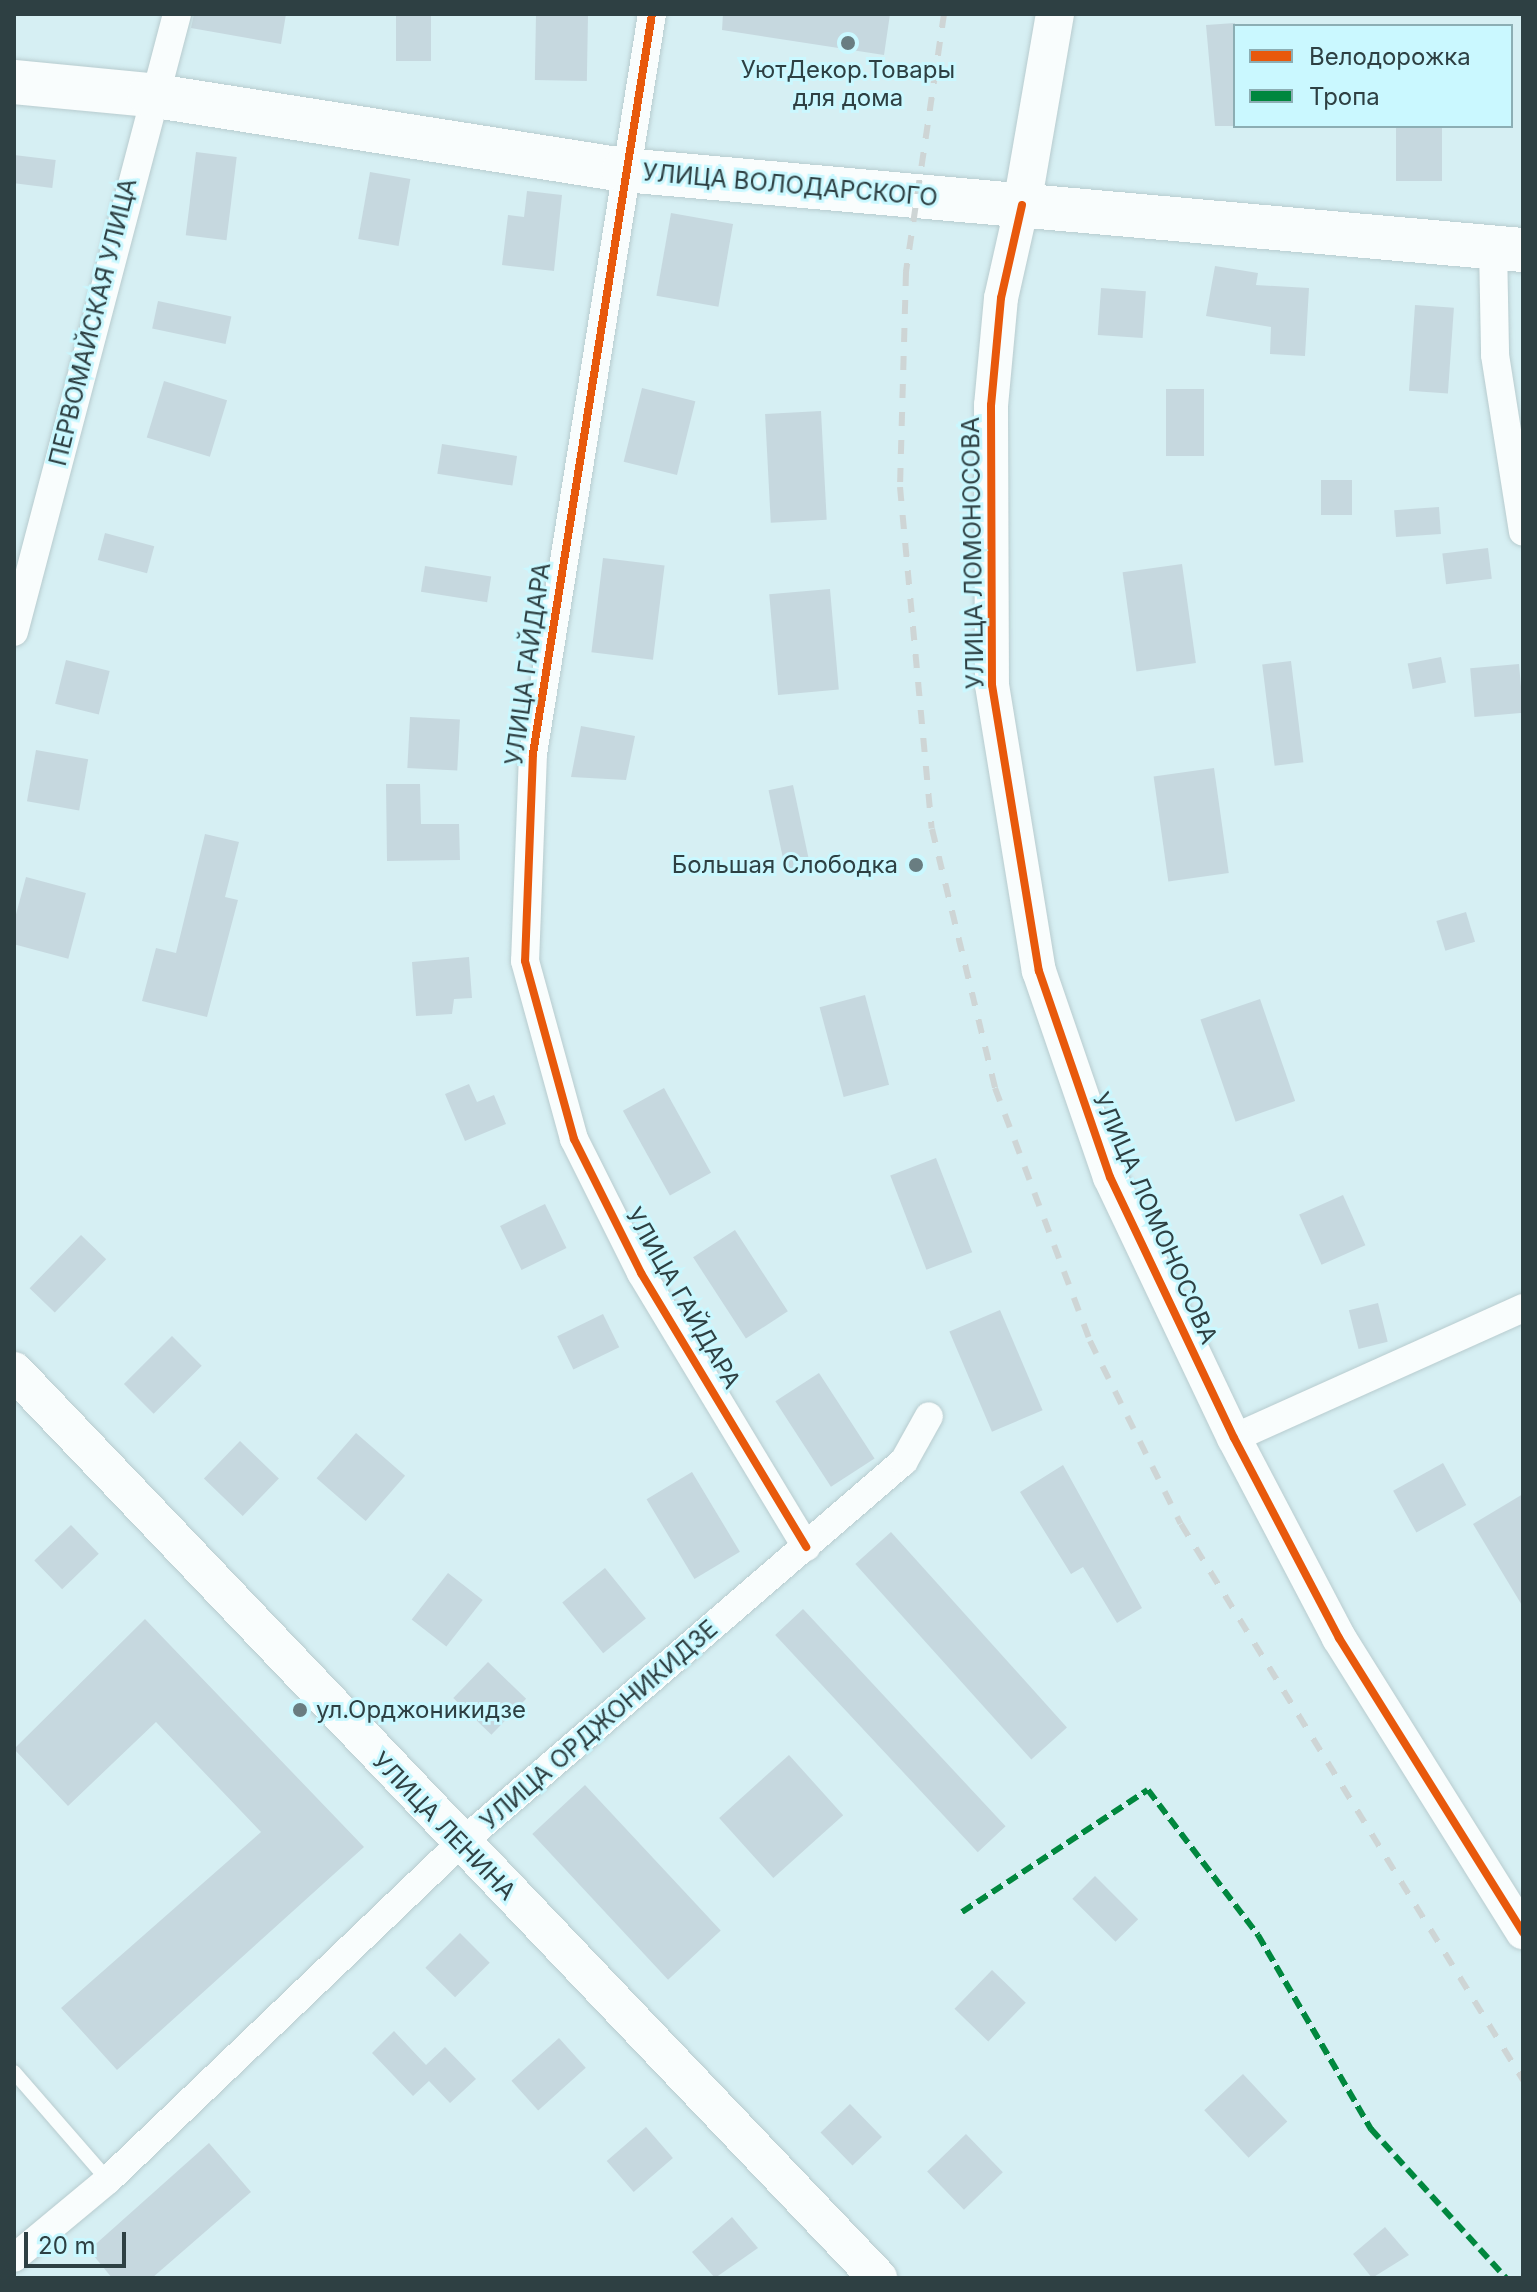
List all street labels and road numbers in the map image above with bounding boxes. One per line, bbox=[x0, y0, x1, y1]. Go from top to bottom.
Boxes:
street label: УЛИЦА ВОЛОДАРСКОГО bbox=[641, 158, 939, 212]
street label: ПЕРВОМАЙСКАЯ УЛИЦА bbox=[43, 175, 143, 469]
street label: УЛИЦА ЛОМОНОСОВА bbox=[956, 417, 990, 689]
street label: УЛИЦА ГАЙДАРА bbox=[500, 561, 556, 767]
street label: УЛИЦА ЛОМОНОСОВА bbox=[1086, 1088, 1224, 1348]
street label: УЛИЦА ГАЙДАРА bbox=[619, 1202, 747, 1394]
street label: УЛИЦА ОРДЖОНИКИДЗЕ bbox=[475, 1614, 723, 1836]
street label: УЛИЦА ЛЕНИНА bbox=[366, 1746, 522, 1906]

